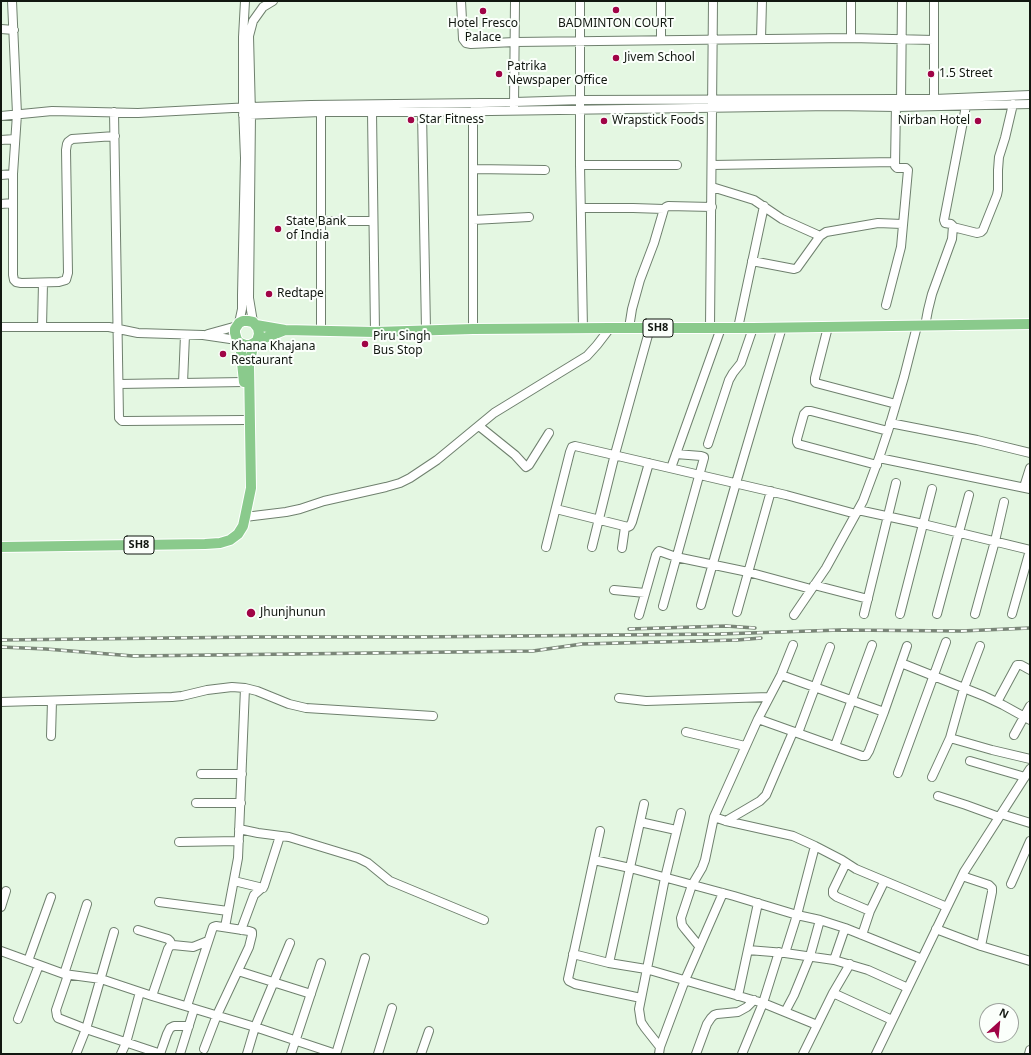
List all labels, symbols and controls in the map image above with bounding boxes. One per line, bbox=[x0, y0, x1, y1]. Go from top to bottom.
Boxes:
marker: BADMINTON COURT bbox=[611, 5, 621, 15]
marker: Hotel Fresco Palace bbox=[478, 6, 488, 16]
place label: Hotel Fresco Palace bbox=[448, 17, 518, 45]
place label: BADMINTON COURT bbox=[558, 17, 674, 31]
place label: Jivem School bbox=[624, 51, 695, 65]
marker: Jivem School bbox=[611, 53, 621, 63]
place label: Patrika Newspaper Office bbox=[507, 60, 607, 88]
place label: 1.5 Street bbox=[939, 67, 993, 81]
marker: Patrika Newspaper Office bbox=[494, 69, 504, 79]
marker: 1.5 Street bbox=[926, 69, 936, 79]
place label: Star Fitness bbox=[419, 113, 484, 127]
place label: Wrapstick Foods bbox=[612, 114, 704, 128]
place label: Nirban Hotel bbox=[898, 114, 970, 128]
marker: Star Fitness bbox=[406, 115, 416, 125]
marker: Wrapstick Foods bbox=[599, 116, 609, 126]
marker: Nirban Hotel bbox=[973, 116, 983, 126]
place label: State Bank of India bbox=[286, 215, 346, 243]
marker: State Bank of India bbox=[273, 224, 283, 234]
place label: Redtape bbox=[277, 287, 324, 301]
marker: Redtape bbox=[264, 289, 274, 299]
road number: SH8 bbox=[643, 319, 673, 337]
place label: Piru Singh Bus Stop bbox=[373, 330, 431, 358]
marker: Piru Singh Bus Stop bbox=[360, 339, 370, 349]
place label: Khana Khajana Restaurant bbox=[231, 340, 315, 368]
marker: Khana Khajana Restaurant bbox=[218, 349, 228, 359]
road number: SH8 bbox=[124, 536, 154, 554]
place label: Jhunjhunun bbox=[260, 606, 326, 620]
marker: Jhunjhunun bbox=[245, 607, 257, 619]
north arrow bbox=[979, 1003, 1019, 1043]
text: N bbox=[997, 1004, 1012, 1021]

